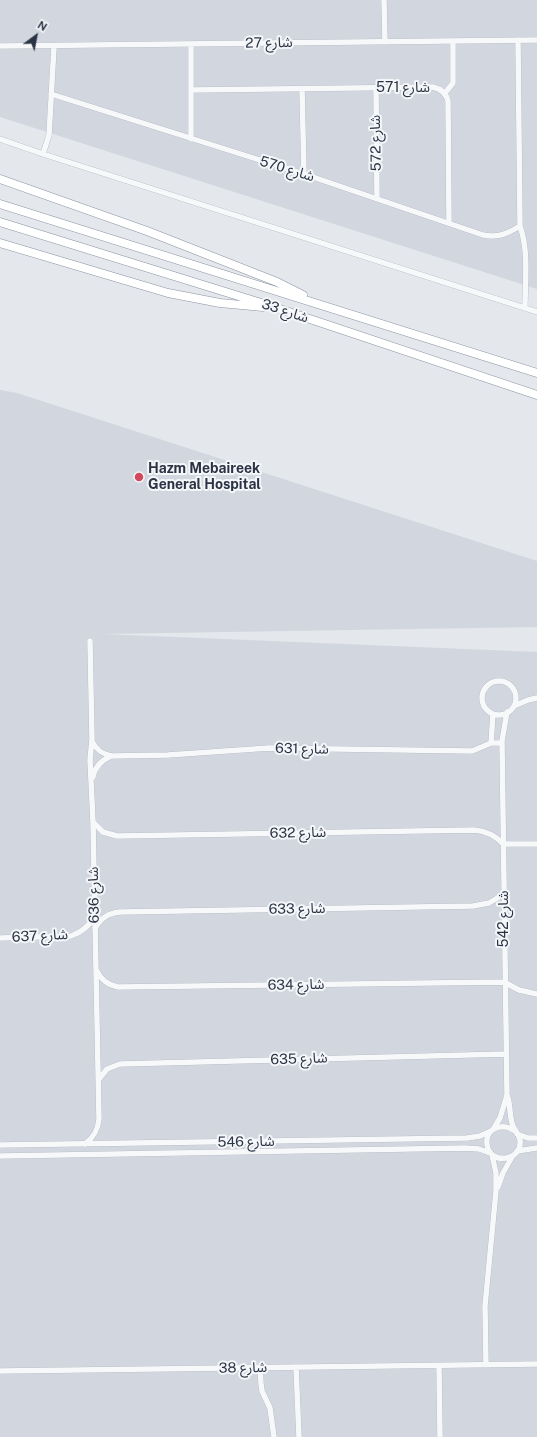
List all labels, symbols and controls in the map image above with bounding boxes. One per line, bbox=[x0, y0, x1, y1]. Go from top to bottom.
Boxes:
north arrow bbox=[16, 16, 56, 56]
text: N bbox=[36, 18, 49, 33]
street label: شارع 27 bbox=[245, 34, 293, 52]
street label: شارع 571 bbox=[376, 80, 430, 96]
street label: شارع 572 bbox=[367, 115, 385, 171]
street label: شارع 570 bbox=[258, 153, 316, 185]
street label: شارع 33 bbox=[259, 296, 311, 326]
place label: Hazm Mebaireek General Hospital bbox=[148, 461, 261, 494]
marker: Hazm Mebaireek General Hospital bbox=[133, 471, 145, 483]
street label: شارع 631 bbox=[275, 740, 329, 758]
street label: شارع 632 bbox=[270, 824, 326, 842]
street label: شارع 636 bbox=[85, 866, 103, 924]
street label: شارع 542 bbox=[496, 891, 512, 947]
street label: شارع 633 bbox=[268, 900, 326, 918]
street label: شارع 637 bbox=[11, 926, 69, 946]
street label: شارع 634 bbox=[267, 976, 325, 994]
street label: شارع 635 bbox=[270, 1050, 328, 1068]
street label: شارع 546 bbox=[217, 1133, 275, 1151]
street label: شارع 38 bbox=[219, 1359, 267, 1377]

